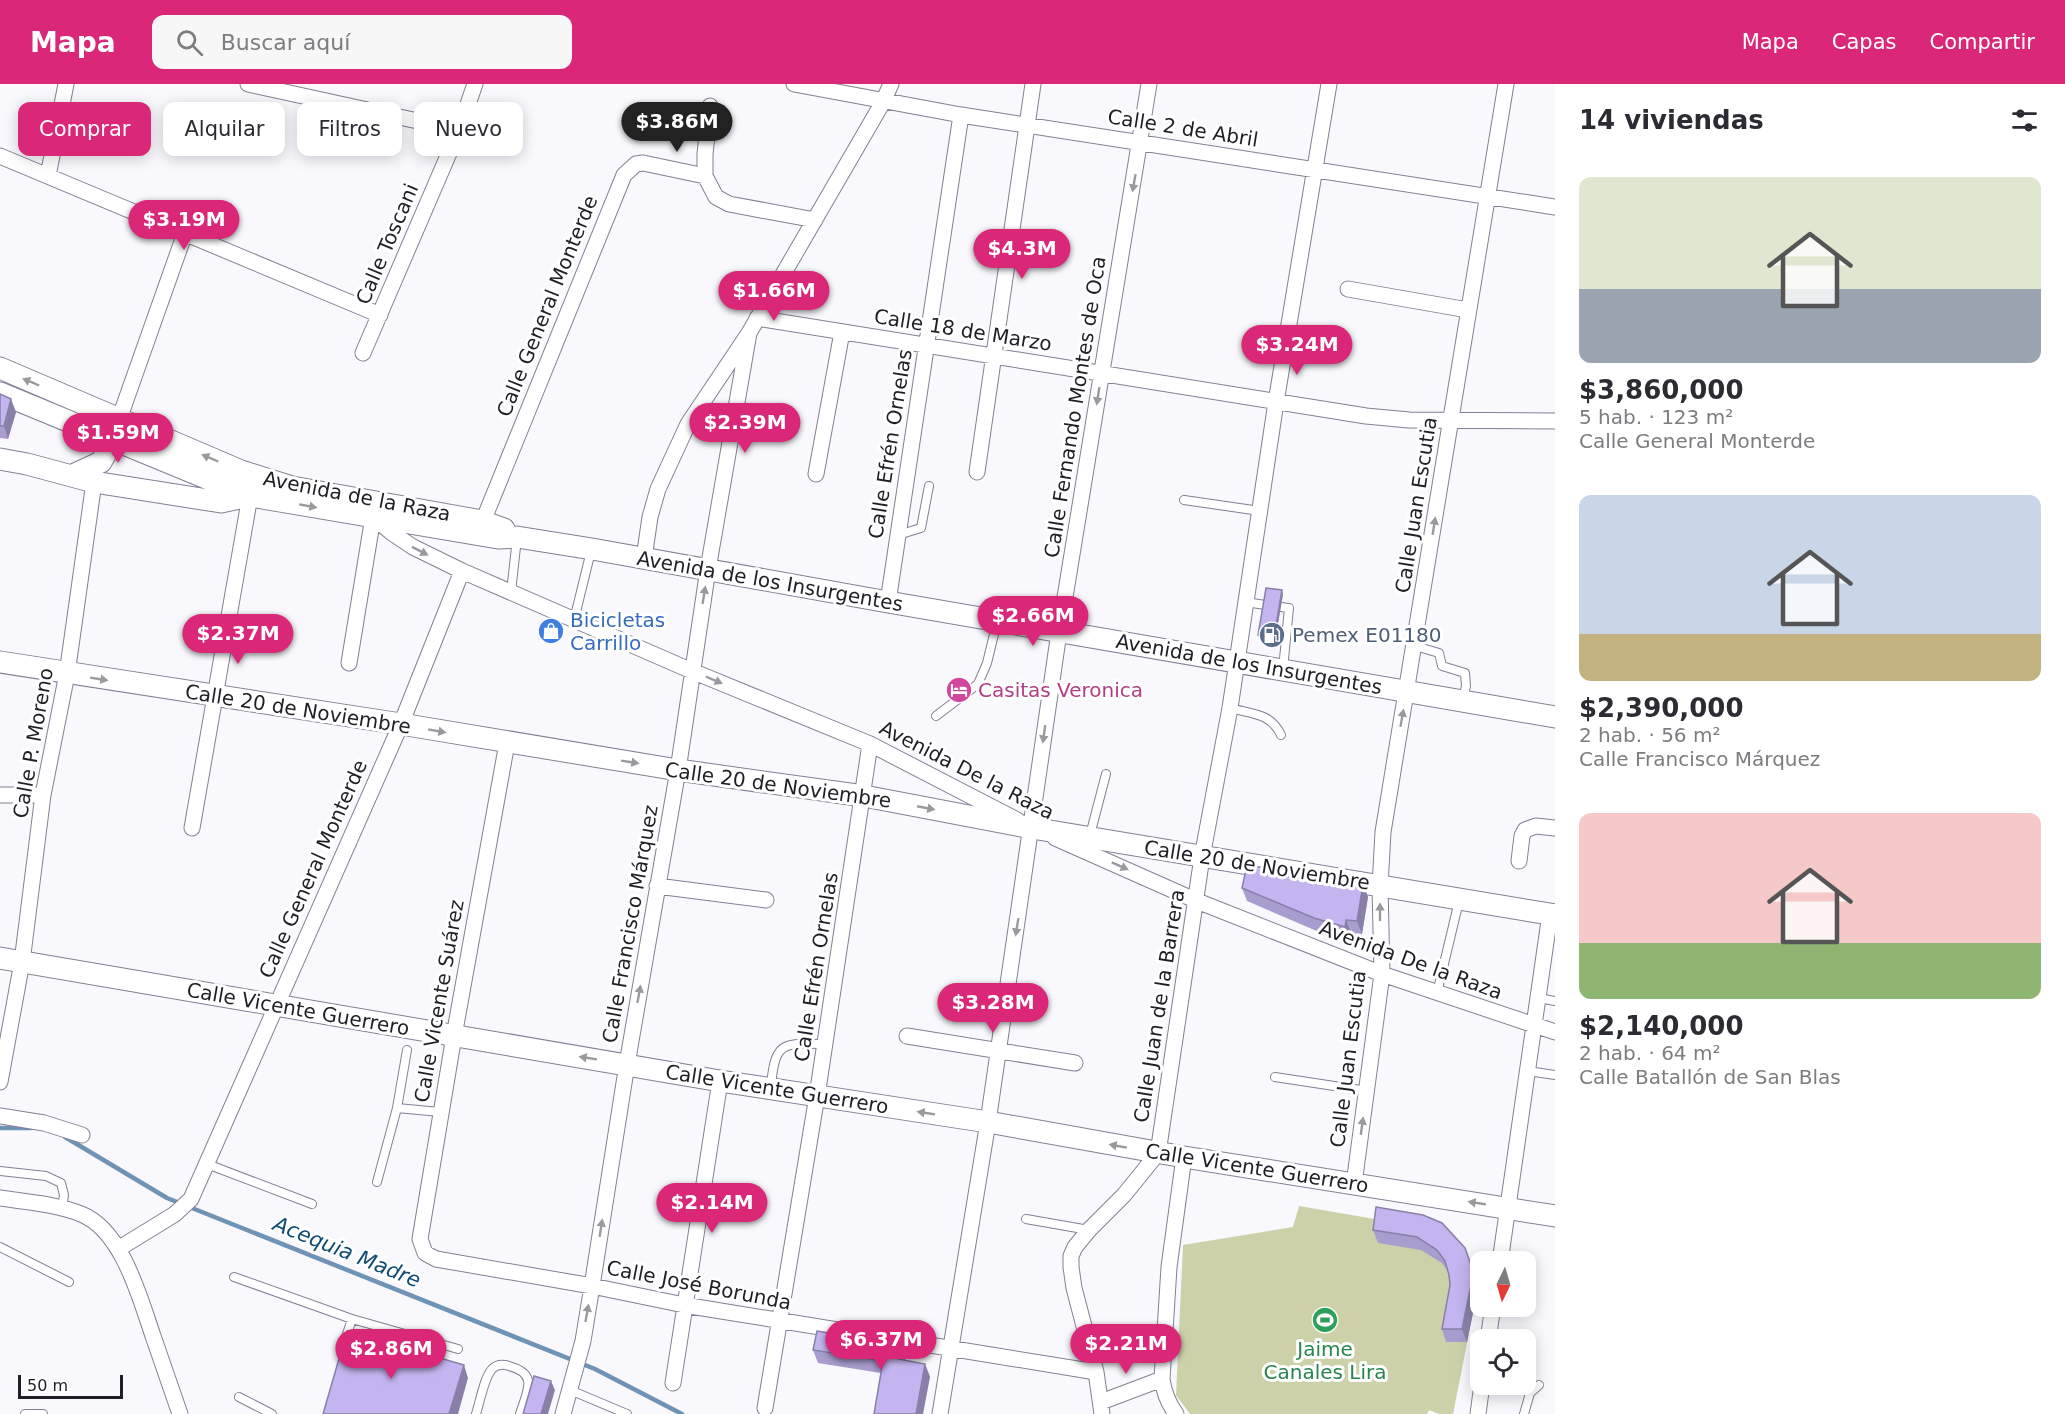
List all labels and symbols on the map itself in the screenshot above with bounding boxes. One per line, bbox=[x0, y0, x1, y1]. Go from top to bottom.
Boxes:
pin: $3.86M bbox=[628, 102, 726, 153]
street label: Calle 2 de Abril bbox=[1106, 104, 1260, 152]
one-way arrow bbox=[1129, 174, 1138, 193]
street label: Calle Toscani bbox=[351, 180, 423, 308]
street label: Calle General Monterde bbox=[492, 192, 602, 420]
pin: $3.19M bbox=[135, 200, 233, 251]
pin: $4.3M bbox=[980, 229, 1064, 280]
street label: Calle Fernando Montes de Oca bbox=[1039, 255, 1111, 559]
pin: $1.66M bbox=[725, 271, 823, 322]
street label: Calle 18 de Marzo bbox=[872, 304, 1054, 356]
pin: $3.24M bbox=[1248, 325, 1346, 376]
street label: Calle Efrén Ornelas bbox=[863, 347, 917, 541]
one-way arrow bbox=[22, 376, 40, 386]
one-way arrow bbox=[1093, 387, 1102, 406]
pin: $2.39M bbox=[696, 403, 794, 454]
pin: $1.59M bbox=[69, 413, 167, 464]
street label: Calle Juan Escutia bbox=[1390, 415, 1442, 595]
one-way arrow bbox=[201, 453, 219, 463]
street label: Avenida de la Raza bbox=[261, 466, 453, 526]
one-way arrow bbox=[299, 502, 318, 511]
one-way arrow bbox=[1430, 516, 1439, 535]
one-way arrow bbox=[412, 546, 429, 555]
street label: Avenida de los Insurgentes bbox=[635, 546, 905, 616]
one-way arrow bbox=[700, 585, 709, 604]
pin: $2.66M bbox=[984, 596, 1082, 647]
place label: Bicicletas Carrillo bbox=[570, 608, 665, 655]
pin: $2.37M bbox=[189, 614, 287, 665]
shop icon: Bicicletas Carrillo bbox=[536, 616, 566, 646]
fuel station icon: Pemex E01180 bbox=[1257, 620, 1287, 650]
place label: Pemex E01180 bbox=[1292, 623, 1442, 647]
street label: Avenida de los Insurgentes bbox=[1114, 629, 1384, 699]
street label: Calle P. Moreno bbox=[8, 666, 58, 820]
one-way arrow bbox=[90, 674, 109, 683]
hotel icon: Casitas Veronica bbox=[944, 675, 974, 705]
one-way arrow bbox=[705, 676, 723, 685]
place label: Casitas Veronica bbox=[978, 678, 1143, 702]
street label: Calle 20 de Noviembre bbox=[183, 679, 413, 739]
one-way arrow bbox=[1397, 709, 1406, 728]
street label: Avenida De la Raza bbox=[876, 716, 1058, 824]
one-way arrow bbox=[1040, 725, 1049, 744]
one-way arrow bbox=[428, 726, 447, 735]
street label: Calle General Monterde bbox=[254, 756, 372, 982]
street label: Calle 20 de Noviembre bbox=[663, 757, 893, 813]
one-way arrow bbox=[620, 758, 639, 767]
street label: Calle Francisco Márquez bbox=[597, 803, 663, 1045]
one-way arrow bbox=[917, 804, 936, 813]
street label: Calle 20 de Noviembre bbox=[1142, 835, 1372, 895]
one-way arrow bbox=[1111, 862, 1128, 871]
street label: Calle Efrén Ornelas bbox=[789, 870, 843, 1064]
street label: Calle Juan de la Barrera bbox=[1129, 888, 1189, 1124]
street label: Calle Vicente Suárez bbox=[409, 898, 469, 1104]
one-way arrow bbox=[1375, 902, 1385, 921]
street label: Avenida De la Raza bbox=[1316, 916, 1506, 1004]
one-way arrow bbox=[1012, 918, 1021, 937]
street label: Calle Juan Escutia bbox=[1325, 969, 1371, 1149]
street label: Calle Vicente Guerrero bbox=[185, 978, 411, 1040]
pin: $3.28M bbox=[944, 983, 1042, 1034]
one-way arrow bbox=[634, 985, 643, 1004]
one-way arrow bbox=[579, 1053, 598, 1062]
street label: Calle Vicente Guerrero bbox=[664, 1059, 890, 1119]
one-way arrow bbox=[916, 1108, 935, 1117]
one-way arrow bbox=[1357, 1117, 1366, 1136]
street label: Calle Vicente Guerrero bbox=[1144, 1138, 1370, 1198]
one-way arrow bbox=[1109, 1141, 1128, 1150]
pin: $2.14M bbox=[663, 1183, 761, 1234]
one-way arrow bbox=[1467, 1199, 1486, 1208]
water label: Acequia Madre bbox=[268, 1211, 424, 1292]
one-way arrow bbox=[597, 1219, 606, 1238]
north arrow bbox=[1470, 1251, 1536, 1317]
street label: Calle José Borunda bbox=[605, 1255, 793, 1315]
one-way arrow bbox=[583, 1304, 592, 1323]
sports icon: Jaime Canales Lira bbox=[1310, 1305, 1340, 1335]
pin: $6.37M bbox=[832, 1320, 930, 1371]
pin: $2.21M bbox=[1077, 1324, 1175, 1375]
pin: $2.86M bbox=[342, 1329, 440, 1380]
place label: Jaime Canales Lira bbox=[1264, 1337, 1386, 1384]
scale bar bbox=[18, 1372, 123, 1400]

